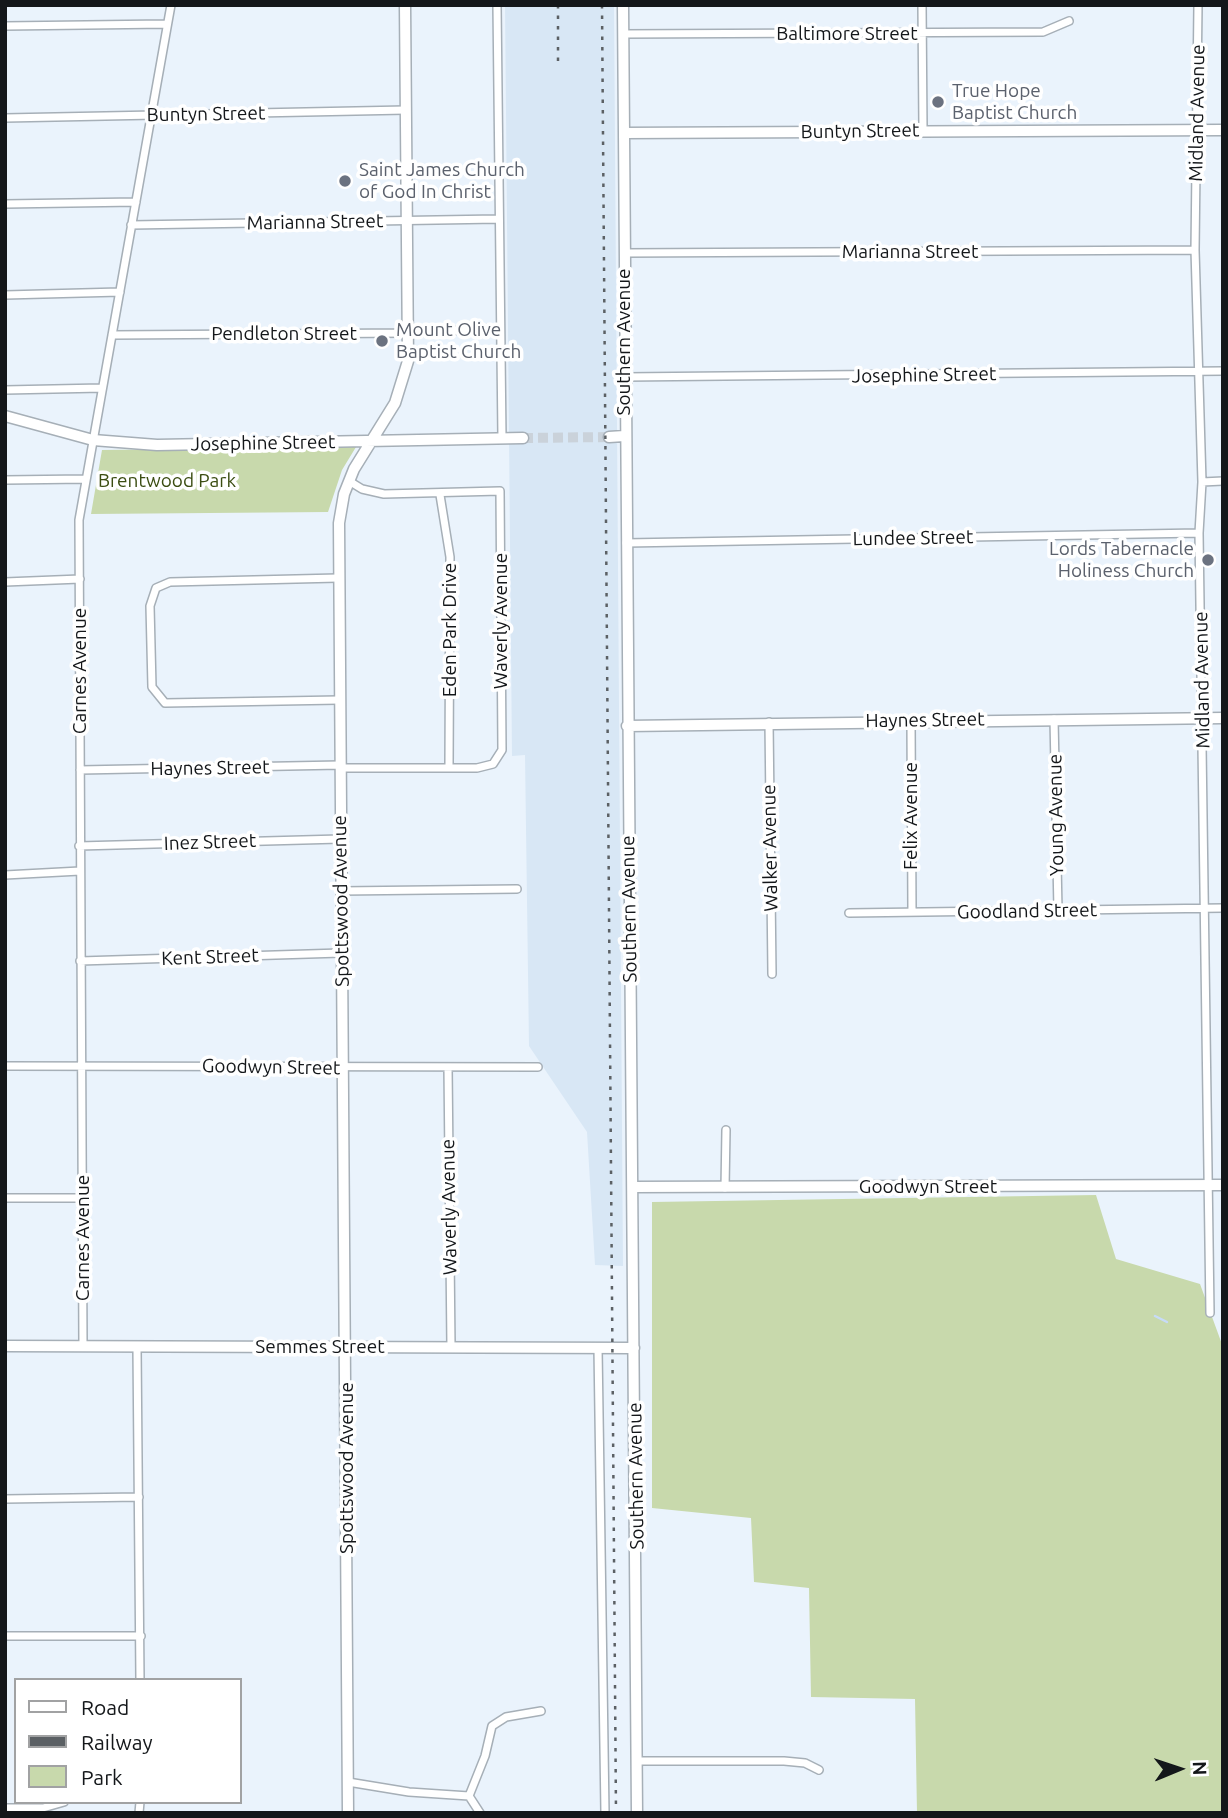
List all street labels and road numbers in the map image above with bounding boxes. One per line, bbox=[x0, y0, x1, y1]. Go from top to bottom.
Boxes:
street label: Baltimore Street bbox=[776, 23, 918, 45]
street label: Midland Avenue bbox=[1184, 44, 1210, 182]
street label: Buntyn Street bbox=[146, 102, 266, 126]
street label: Buntyn Street bbox=[800, 119, 920, 143]
street label: Marianna Street bbox=[246, 209, 384, 235]
street label: Marianna Street bbox=[842, 241, 978, 263]
street label: Southern Avenue bbox=[613, 268, 635, 416]
street label: Pendleton Street bbox=[211, 323, 357, 345]
street label: Josephine Street bbox=[852, 362, 996, 388]
street label: Josephine Street bbox=[191, 430, 335, 456]
street label: Lundee Street bbox=[852, 526, 974, 550]
street label: Waverly Avenue bbox=[490, 553, 512, 689]
street label: Eden Park Drive bbox=[439, 563, 461, 697]
street label: Carnes Avenue bbox=[69, 608, 91, 734]
street label: Midland Avenue bbox=[1189, 611, 1215, 749]
street label: Haynes Street bbox=[865, 708, 985, 732]
street label: Young Avenue bbox=[1044, 754, 1068, 876]
street label: Haynes Street bbox=[150, 756, 270, 780]
street label: Felix Avenue bbox=[900, 762, 922, 870]
street label: Walker Avenue bbox=[757, 784, 783, 912]
street label: Spottswood Avenue bbox=[328, 815, 354, 987]
street label: Inez Street bbox=[163, 829, 257, 855]
street label: Southern Avenue bbox=[616, 835, 642, 983]
street label: Goodland Street bbox=[957, 898, 1097, 924]
street label: Kent Street bbox=[161, 944, 259, 970]
street label: Goodwyn Street bbox=[202, 1054, 340, 1080]
street label: Waverly Avenue bbox=[436, 1139, 462, 1275]
street label: Carnes Avenue bbox=[72, 1175, 94, 1301]
street label: Goodwyn Street bbox=[859, 1176, 997, 1198]
street label: Semmes Street bbox=[255, 1336, 385, 1358]
street label: Spottswood Avenue bbox=[336, 1382, 358, 1554]
street label: Southern Avenue bbox=[623, 1402, 649, 1550]

